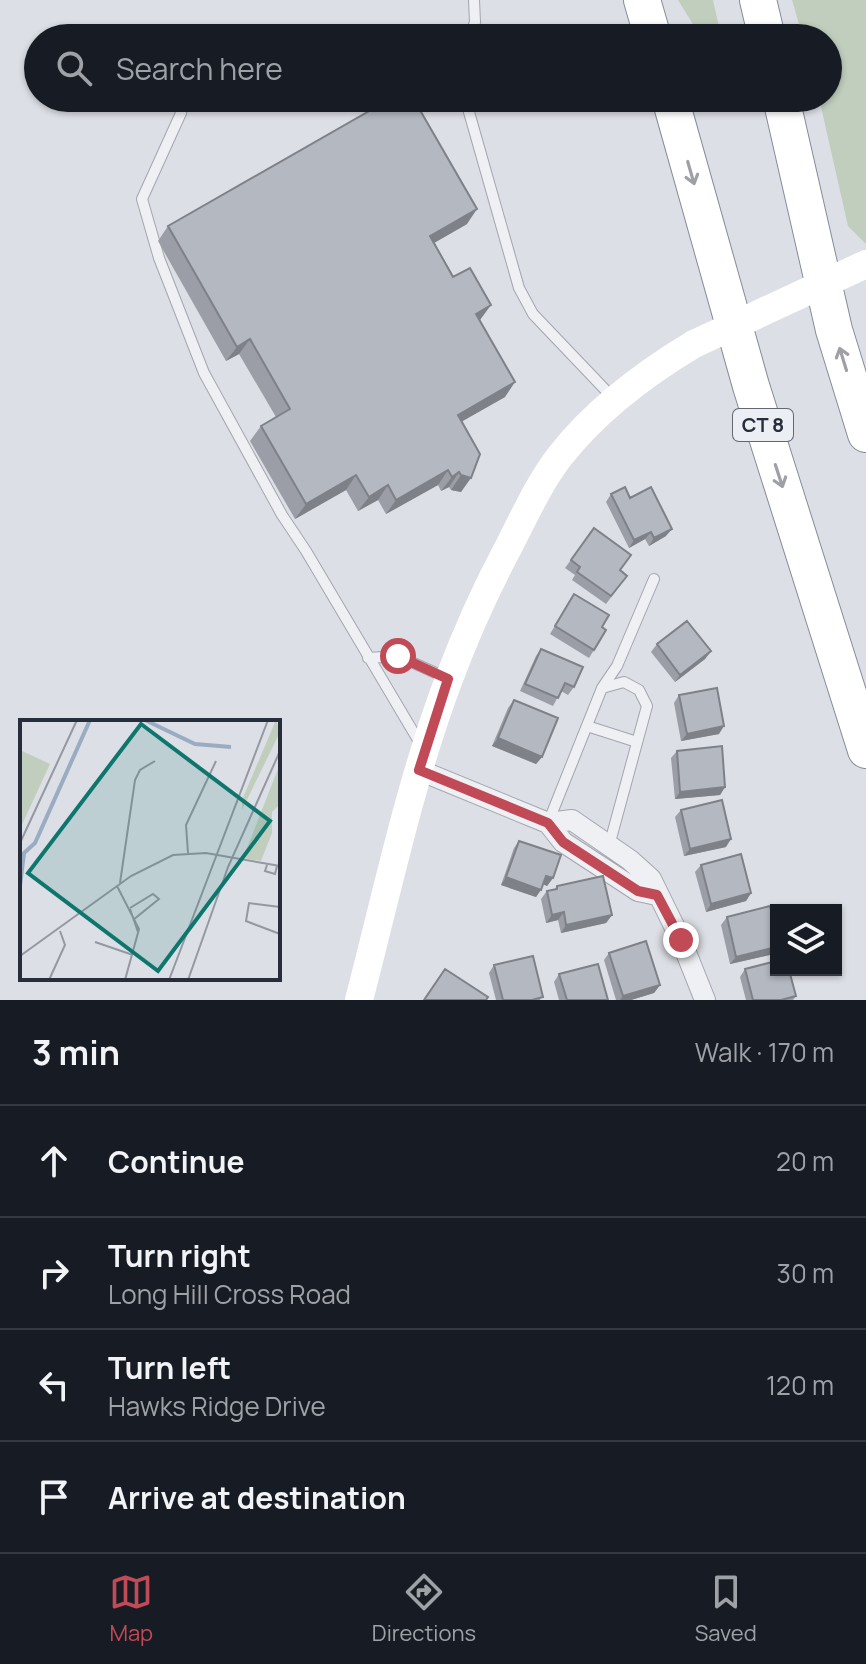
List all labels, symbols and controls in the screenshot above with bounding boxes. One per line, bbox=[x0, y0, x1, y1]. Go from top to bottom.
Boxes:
search box bbox=[24, 24, 842, 112]
icon: search bbox=[52, 46, 96, 90]
text: Search here bbox=[116, 48, 283, 89]
one-way arrow bbox=[684, 160, 699, 186]
one-way arrow bbox=[835, 347, 850, 373]
road number: CT 8 bbox=[733, 409, 793, 441]
one-way arrow bbox=[773, 464, 788, 489]
route start bbox=[380, 638, 416, 674]
inset map bbox=[20, 720, 280, 980]
map controls bbox=[770, 904, 842, 976]
button: layers bbox=[770, 904, 842, 976]
route end bbox=[663, 922, 699, 958]
text: 3 min bbox=[32, 1029, 120, 1075]
text: Walk · 170 m bbox=[695, 1034, 834, 1070]
icon: ahead bbox=[32, 1139, 76, 1183]
text: Continue bbox=[108, 1141, 244, 1182]
text: 20 m bbox=[776, 1143, 834, 1179]
text: Turn right bbox=[108, 1235, 251, 1276]
icon: right bbox=[32, 1251, 76, 1295]
text: 30 m bbox=[777, 1255, 834, 1291]
text: Long Hill Cross Road bbox=[108, 1276, 351, 1312]
text: Turn left bbox=[108, 1347, 231, 1388]
icon: left bbox=[32, 1363, 76, 1407]
text: 120 m bbox=[766, 1367, 834, 1403]
text: Hawks Ridge Drive bbox=[108, 1388, 326, 1424]
icon: arrive bbox=[32, 1475, 76, 1519]
text: Arrive at destination bbox=[108, 1477, 406, 1518]
tab: Map bbox=[109, 1570, 153, 1648]
tab: Directions bbox=[372, 1570, 476, 1648]
tab: Saved bbox=[695, 1570, 757, 1648]

